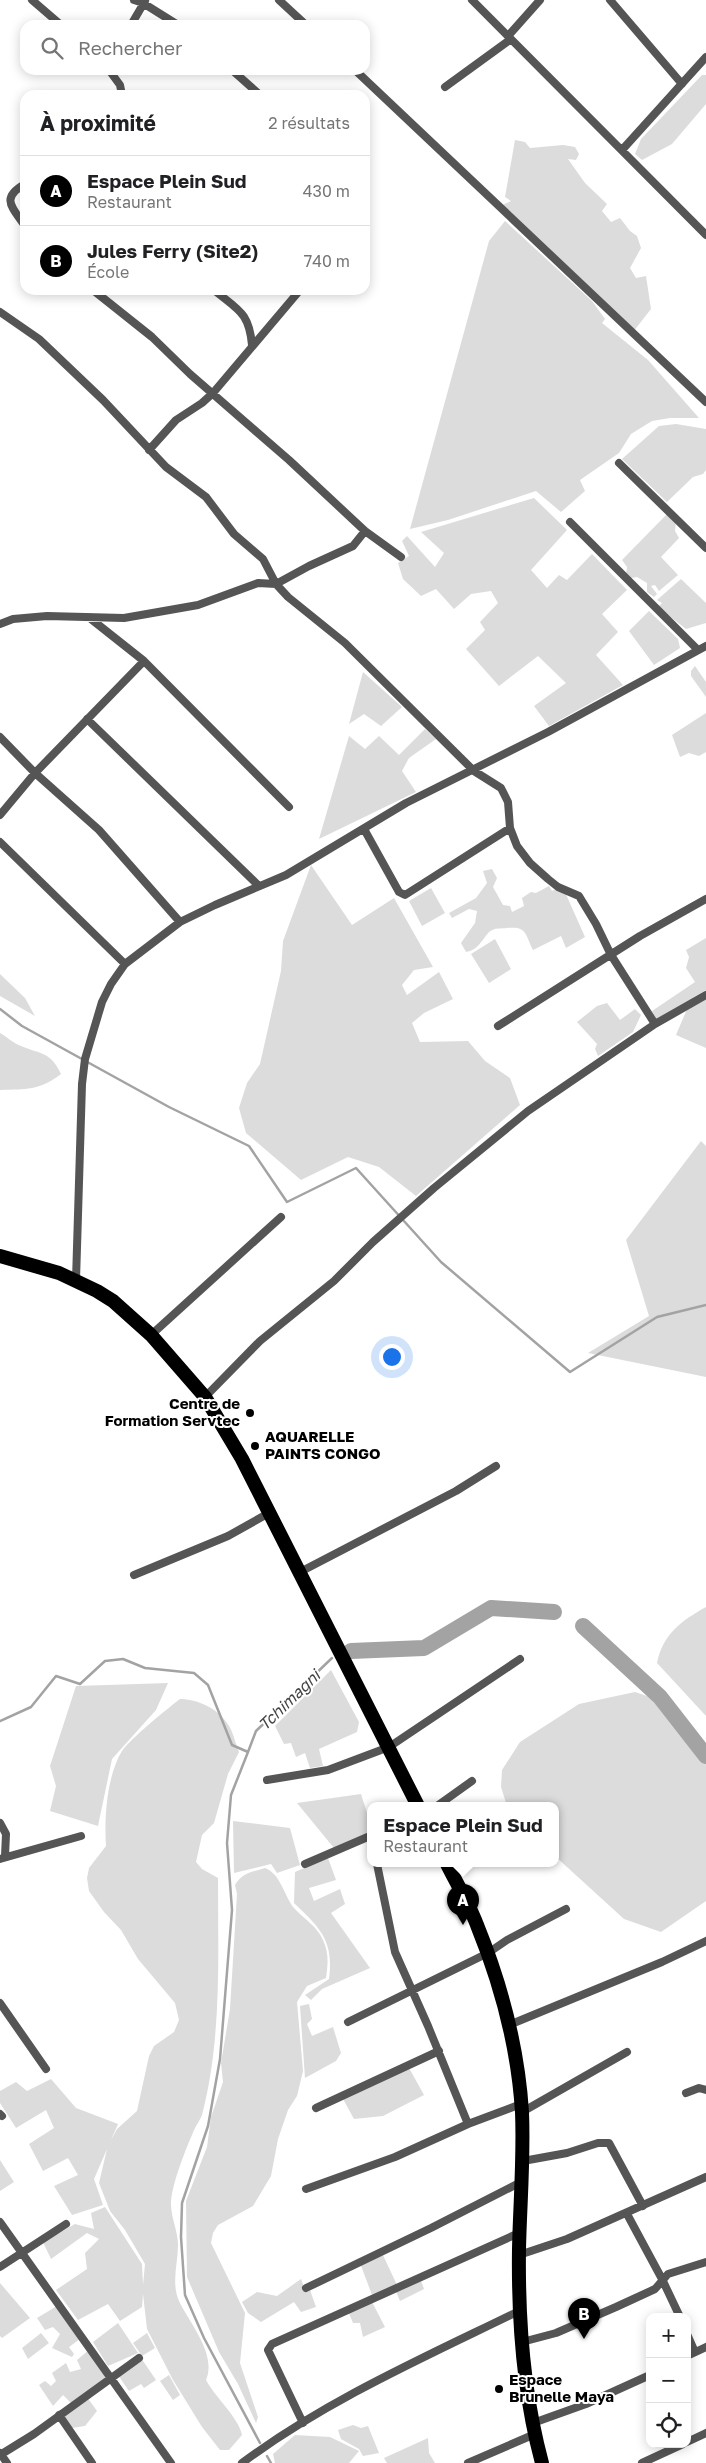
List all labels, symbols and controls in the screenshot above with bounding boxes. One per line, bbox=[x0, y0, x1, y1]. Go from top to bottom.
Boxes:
search box bbox=[20, 20, 370, 75]
icon: search bbox=[38, 34, 66, 62]
text: Rechercher bbox=[78, 36, 183, 59]
text: À proximité bbox=[40, 110, 156, 136]
text: 2 résultats bbox=[268, 113, 350, 133]
text: Espace Plein Sud bbox=[87, 169, 246, 192]
text: A bbox=[50, 181, 62, 201]
text: 430 m bbox=[303, 181, 350, 201]
text: Restaurant bbox=[87, 192, 172, 212]
text: Jules Ferry (Site2) bbox=[87, 239, 259, 262]
text: B bbox=[50, 251, 62, 271]
text: 740 m bbox=[304, 251, 350, 271]
text: École bbox=[87, 262, 129, 282]
your location bbox=[379, 1344, 405, 1370]
place label: Centre de Formation Servtec bbox=[105, 1394, 240, 1429]
marker: Centre de Formation Servtec bbox=[244, 1407, 256, 1419]
place label: AQUARELLE PAINTS CONGO bbox=[265, 1427, 381, 1462]
marker: AQUARELLE PAINTS CONGO bbox=[249, 1440, 261, 1452]
water label: Tchimagni bbox=[254, 1664, 325, 1734]
popup bbox=[367, 1802, 559, 1867]
text: Espace Plein Sud bbox=[383, 1813, 543, 1836]
text: Restaurant bbox=[383, 1836, 468, 1856]
pin: A bbox=[447, 1884, 479, 1925]
pin: B bbox=[568, 2298, 600, 2339]
map controls bbox=[646, 2313, 691, 2448]
button: + bbox=[646, 2313, 691, 2358]
button: − bbox=[646, 2358, 691, 2403]
place label: Espace Brunelle Maya bbox=[509, 2370, 614, 2405]
marker: Espace Brunelle Maya bbox=[493, 2383, 505, 2395]
button: locate bbox=[646, 2403, 691, 2448]

